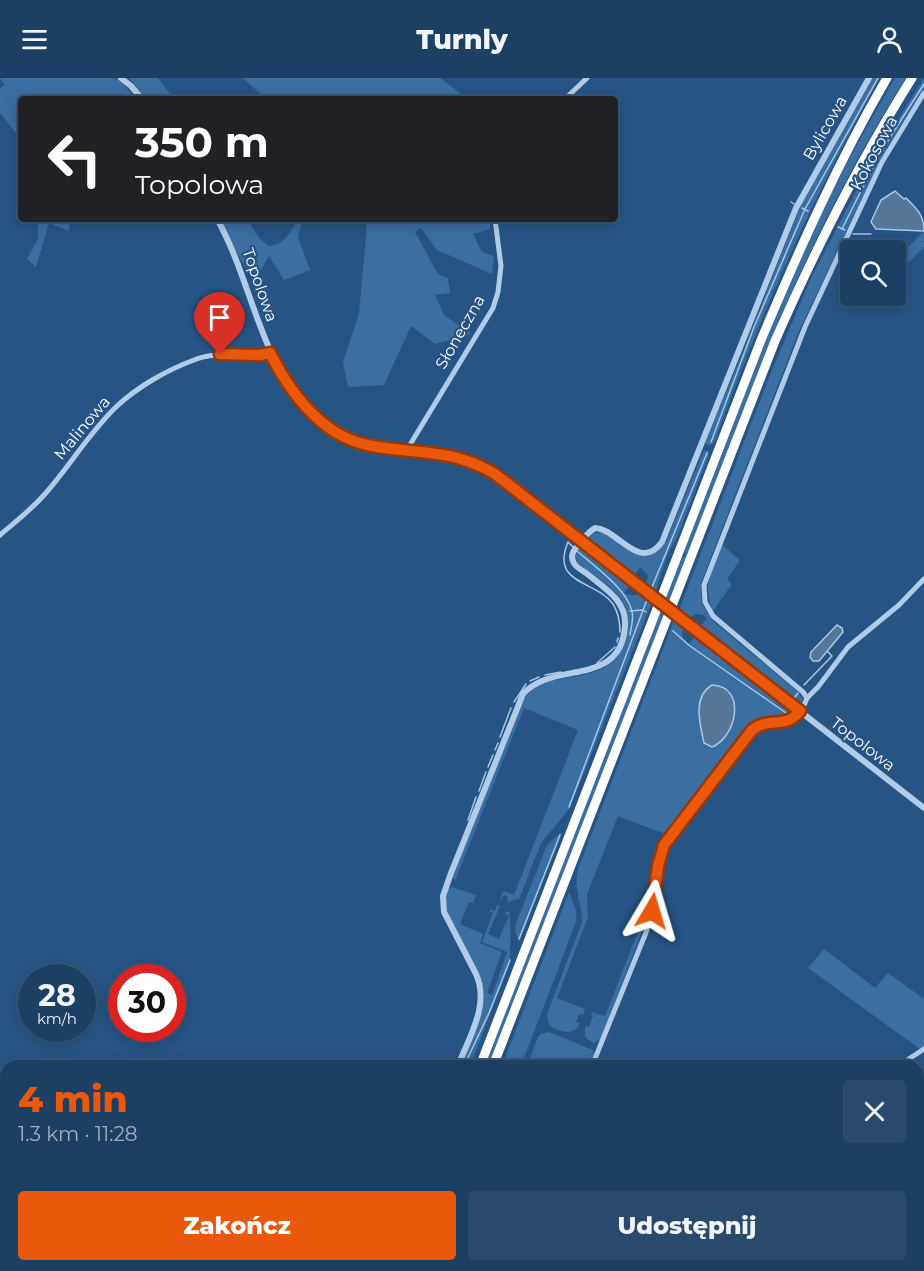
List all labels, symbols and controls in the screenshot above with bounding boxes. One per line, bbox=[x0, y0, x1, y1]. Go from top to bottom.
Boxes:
icon: menu bbox=[18, 23, 51, 56]
text: Turnly bbox=[416, 23, 508, 56]
icon: person bbox=[873, 23, 906, 56]
street label: Bylicowa bbox=[799, 92, 851, 164]
street label: Kokosowa bbox=[847, 113, 901, 193]
text: 350 m bbox=[135, 116, 269, 168]
icon: left bbox=[36, 120, 114, 198]
text: Topolowa bbox=[135, 168, 264, 201]
map controls bbox=[840, 240, 906, 306]
button: search bbox=[840, 240, 906, 306]
street label: Topolowa bbox=[239, 246, 281, 324]
pin bbox=[194, 292, 245, 354]
street label: Słoneczna bbox=[431, 292, 489, 372]
icon: arrive bbox=[203, 301, 236, 334]
street label: Malinowa bbox=[50, 392, 114, 464]
street label: Topolowa bbox=[827, 713, 899, 775]
position arrow bbox=[620, 879, 684, 943]
speed limit sign: 30 bbox=[108, 964, 186, 1042]
text: 28 bbox=[38, 977, 76, 1014]
text: km/h bbox=[37, 1009, 77, 1028]
text: 4 min bbox=[18, 1077, 128, 1121]
button: close bbox=[843, 1080, 906, 1143]
text: 1.3 km · 11:28 bbox=[18, 1122, 138, 1146]
button: Zakończ bbox=[18, 1191, 456, 1260]
button: Udostępnij bbox=[468, 1191, 906, 1260]

